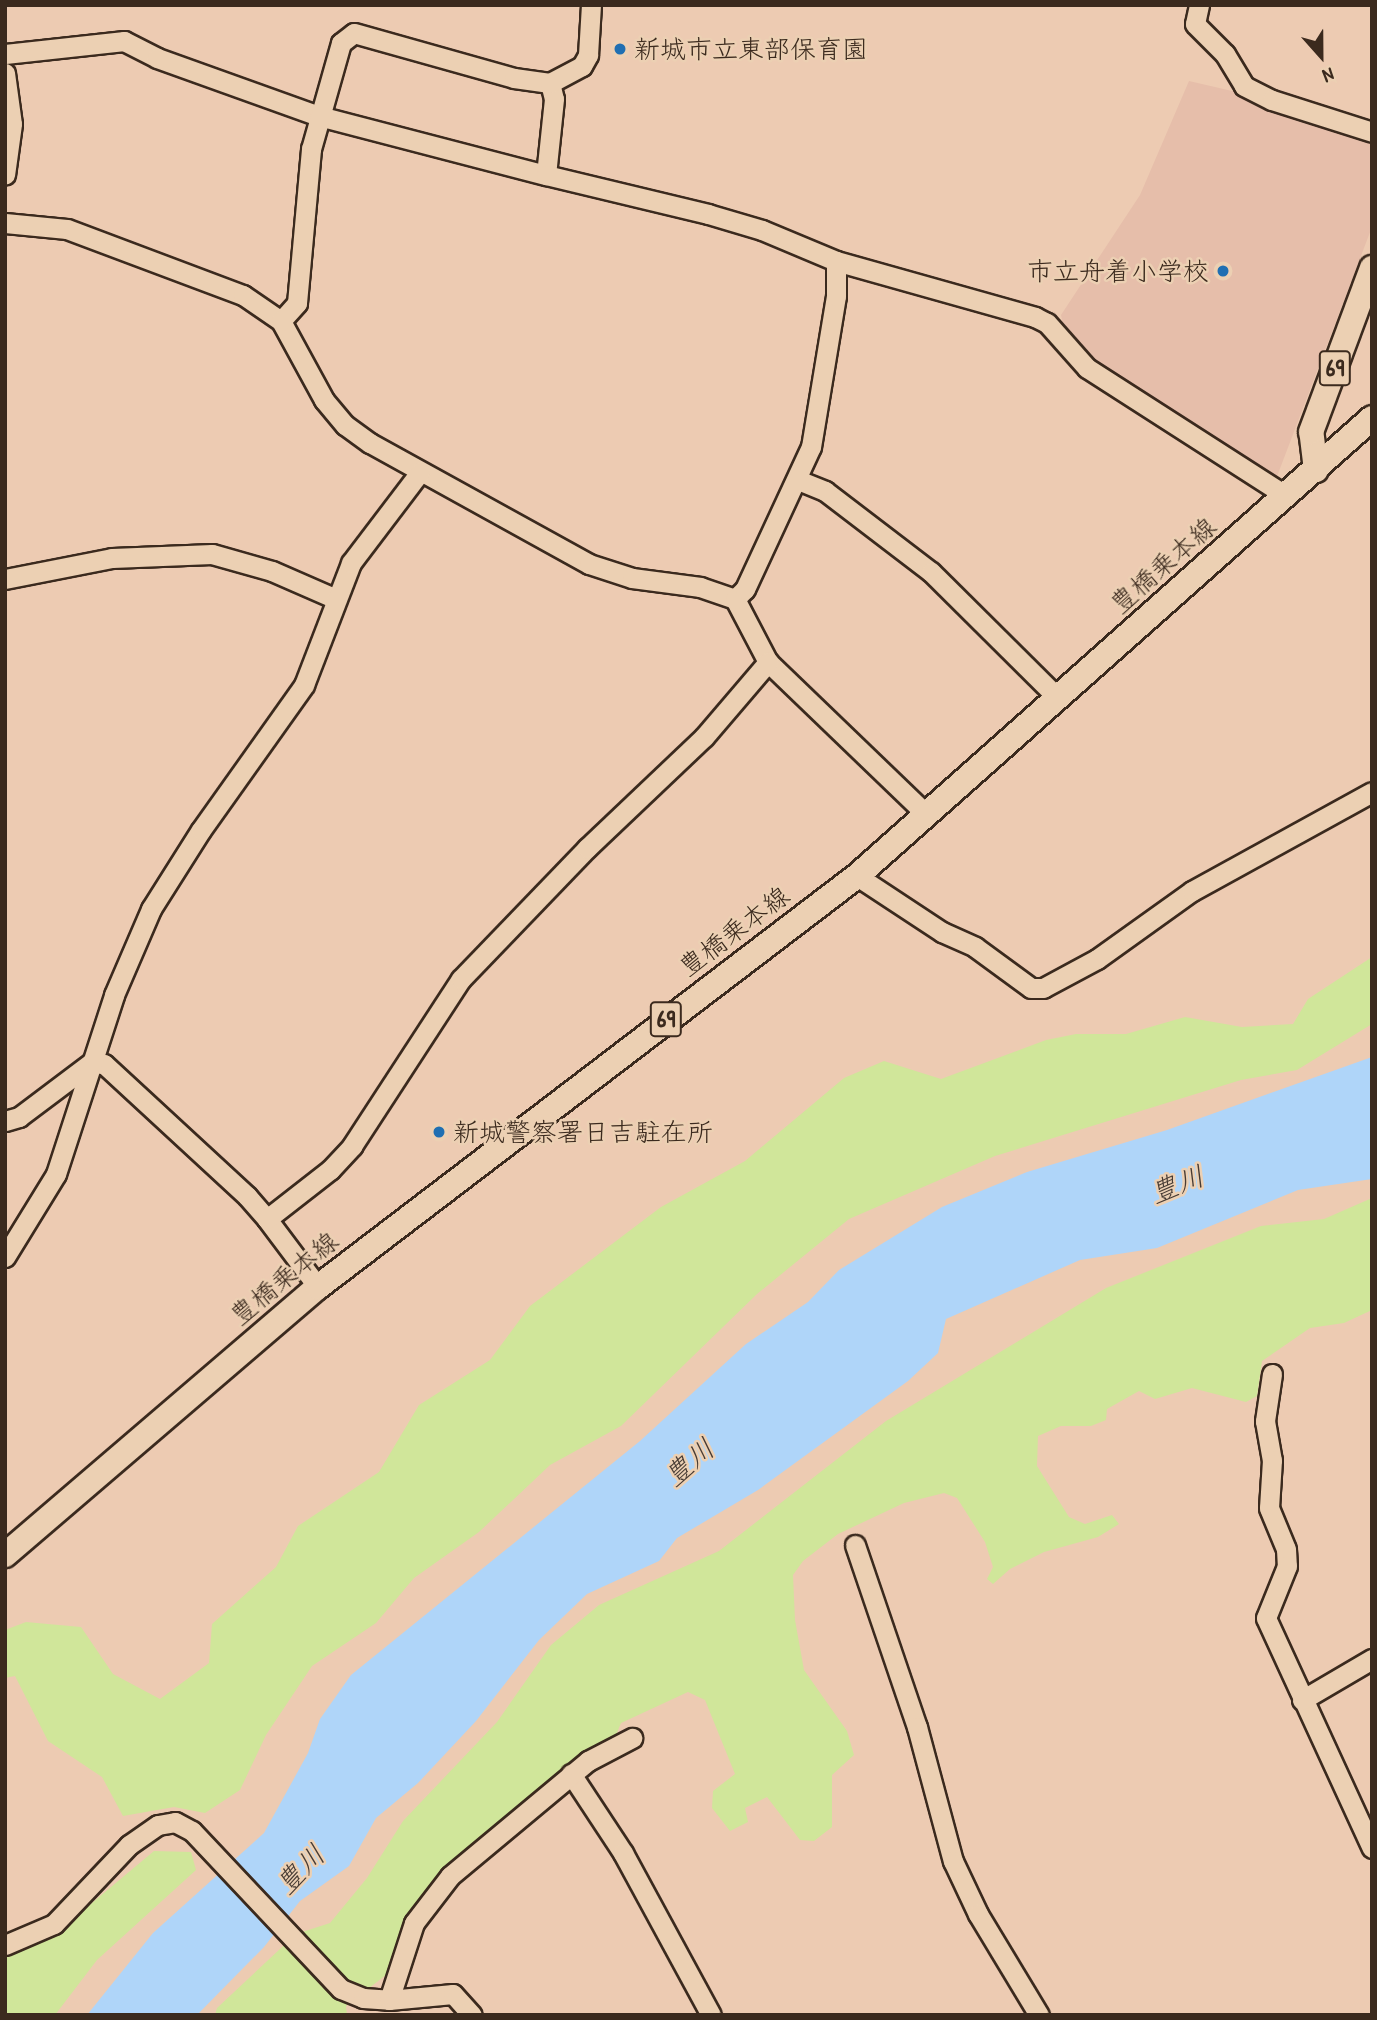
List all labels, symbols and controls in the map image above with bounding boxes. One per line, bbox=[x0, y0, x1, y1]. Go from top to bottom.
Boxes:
north arrow bbox=[1286, 21, 1356, 91]
place label: 新城市立東部保育園 bbox=[634, 33, 868, 65]
marker: 新城市立東部保育園 bbox=[612, 41, 628, 57]
text: N bbox=[1319, 62, 1338, 90]
place label: 市立舟着小学校 bbox=[1027, 255, 1209, 287]
marker: 市立舟着小学校 bbox=[1215, 263, 1231, 279]
road number: 69 bbox=[1318, 348, 1352, 388]
street label: 豊橋乗本線 bbox=[1104, 511, 1222, 619]
street label: 豊橋乗本線 bbox=[673, 879, 795, 983]
road number: 69 bbox=[648, 999, 684, 1040]
place label: 新城警察署日吉駐在所 bbox=[453, 1116, 713, 1148]
marker: 新城警察署日吉駐在所 bbox=[431, 1124, 447, 1140]
water label: 豊川 bbox=[1145, 1158, 1209, 1210]
street label: 豊橋乗本線 bbox=[224, 1225, 344, 1331]
water label: 豊川 bbox=[657, 1431, 721, 1493]
water label: 豊川 bbox=[268, 1837, 332, 1901]

